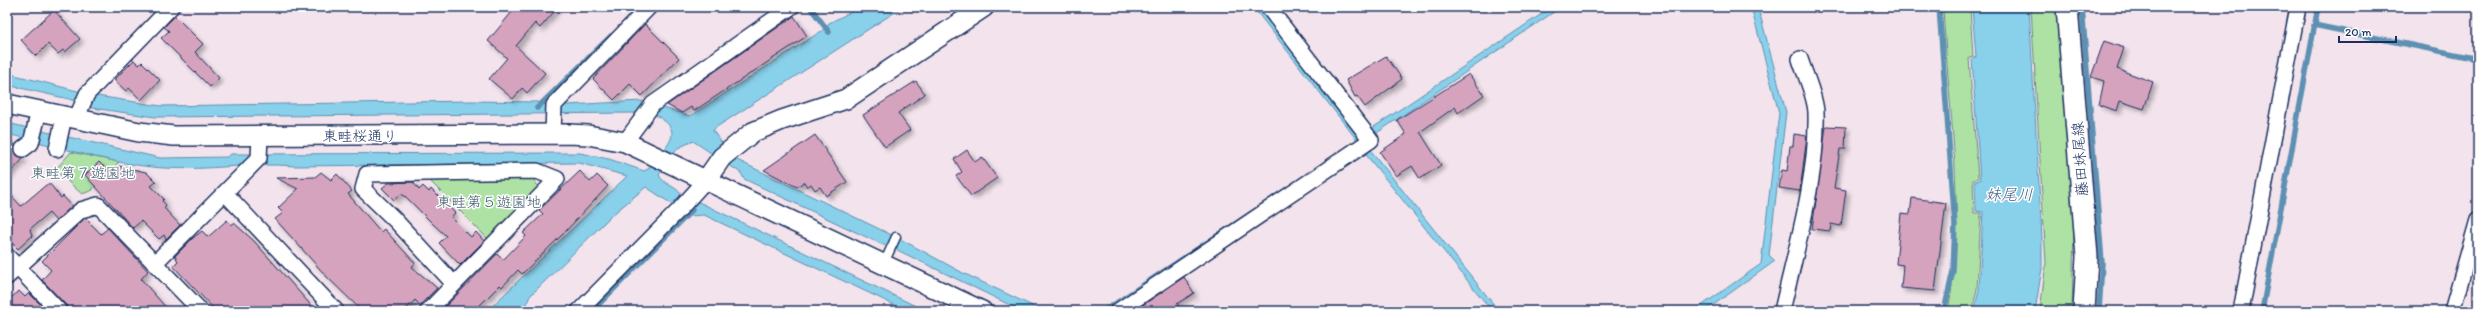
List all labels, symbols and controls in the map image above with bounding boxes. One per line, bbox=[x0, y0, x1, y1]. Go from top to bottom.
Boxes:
scale bar bbox=[2339, 18, 2396, 44]
text: 20 m bbox=[2345, 25, 2372, 39]
street label: 藤田妹尾線 bbox=[2068, 121, 2092, 197]
street label: 東畦桜通り bbox=[322, 127, 398, 145]
park label: 東畦第７遊園地 bbox=[30, 164, 136, 182]
water label: 妹尾川 bbox=[1985, 185, 2033, 204]
park label: 東畦第５遊園地 bbox=[436, 193, 542, 211]

